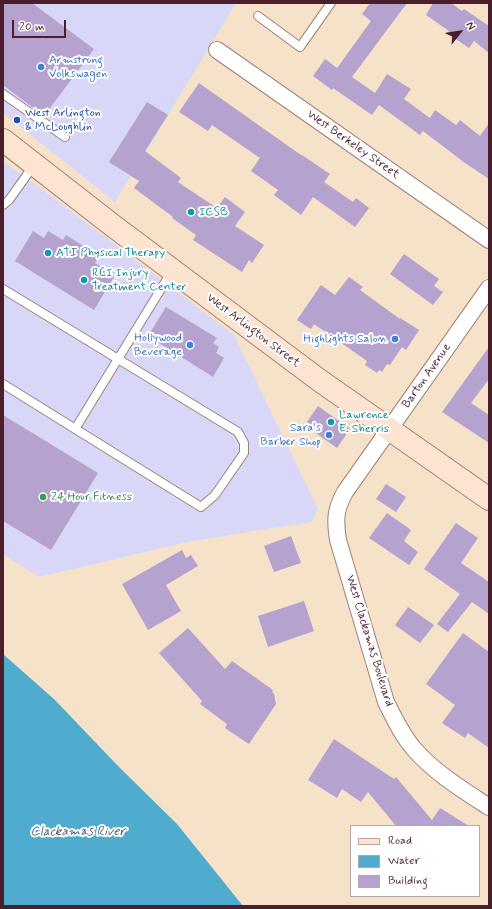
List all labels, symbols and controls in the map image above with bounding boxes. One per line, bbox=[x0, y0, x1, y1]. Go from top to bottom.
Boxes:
scale bar bbox=[14, 12, 68, 38]
north arrow bbox=[440, 12, 480, 52]
text: 20 m bbox=[19, 19, 45, 35]
text: N bbox=[462, 19, 478, 33]
place label: Armstrong Volkswagen bbox=[49, 53, 107, 81]
marker: Armstrong Volkswagen bbox=[36, 62, 46, 72]
place label: West Arlington & McLoughlin bbox=[25, 106, 101, 134]
street label: West Berkeley Street bbox=[304, 108, 402, 182]
marker: West Arlington & McLoughlin bbox=[12, 115, 22, 125]
place label: ICSB bbox=[199, 205, 228, 219]
marker: ICSB bbox=[186, 207, 196, 217]
place label: ATI Physical Therapy bbox=[56, 246, 165, 260]
marker: ATI Physical Therapy bbox=[43, 248, 53, 258]
place label: RCI Injury Treatment Center bbox=[92, 266, 186, 294]
marker: RCI Injury Treatment Center bbox=[79, 275, 89, 285]
street label: West Arlington Street bbox=[203, 291, 303, 371]
place label: Hollywood Beverage bbox=[134, 331, 182, 359]
place label: Highlights Salon bbox=[303, 332, 387, 346]
marker: Highlights Salon bbox=[390, 334, 400, 344]
marker: Hollywood Beverage bbox=[185, 340, 195, 350]
street label: Barton Avenue bbox=[399, 341, 455, 411]
place label: Lawrence E. Sherris bbox=[339, 408, 389, 436]
marker: Lawrence E. Sherris bbox=[326, 417, 336, 427]
place label: Sara's Barber Shop bbox=[260, 421, 321, 449]
marker: Sara's Barber Shop bbox=[324, 430, 334, 440]
place label: 24 Hour Fitness bbox=[51, 490, 132, 504]
marker: 24 Hour Fitness bbox=[38, 492, 48, 502]
street label: West Clackamas Boulevard bbox=[342, 574, 396, 708]
water label: Clackamas River bbox=[31, 824, 125, 840]
legend bbox=[350, 825, 480, 897]
text: Road bbox=[388, 833, 412, 849]
text: Water bbox=[388, 853, 420, 869]
text: Building bbox=[388, 873, 428, 889]

